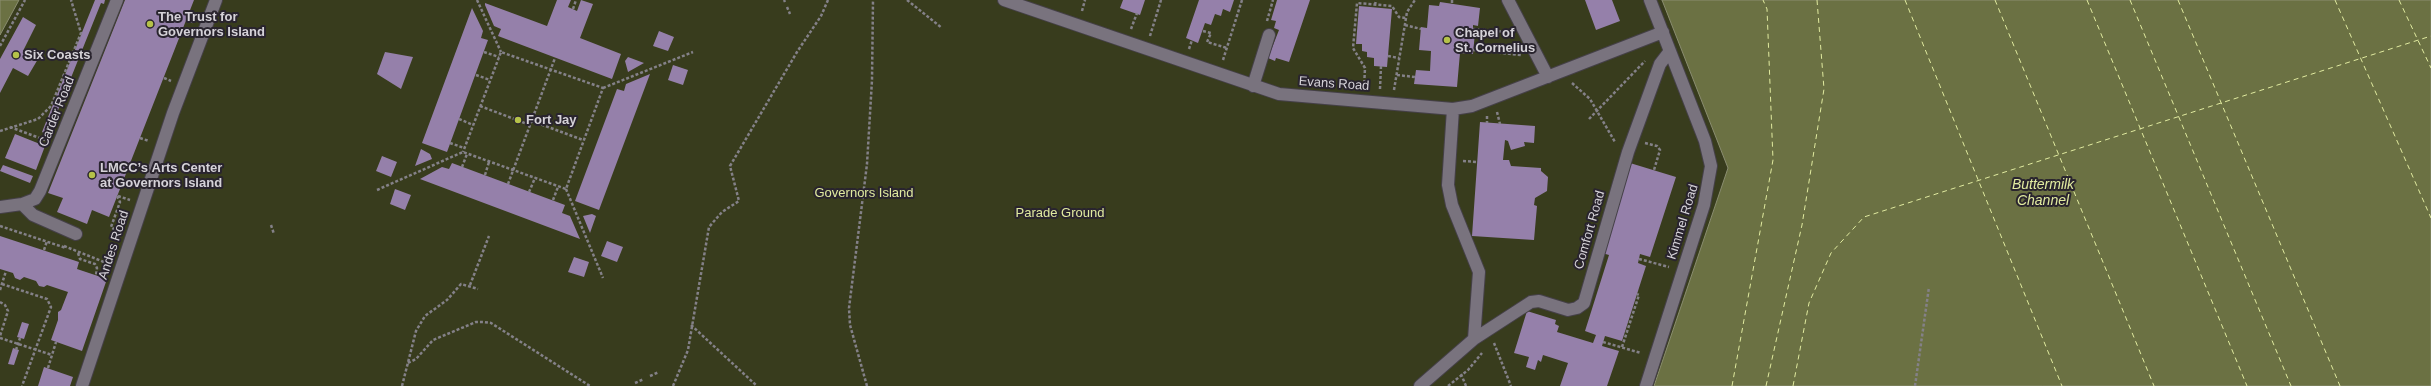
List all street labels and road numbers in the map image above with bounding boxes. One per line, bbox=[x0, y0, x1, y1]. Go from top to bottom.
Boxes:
street label: Evans Road bbox=[1298, 74, 1370, 94]
street label: Carder Road bbox=[36, 75, 78, 149]
street label: Kimmel Road bbox=[1664, 182, 1702, 262]
street label: Comfort Road bbox=[1571, 189, 1609, 271]
street label: Andes Road bbox=[96, 209, 132, 281]

